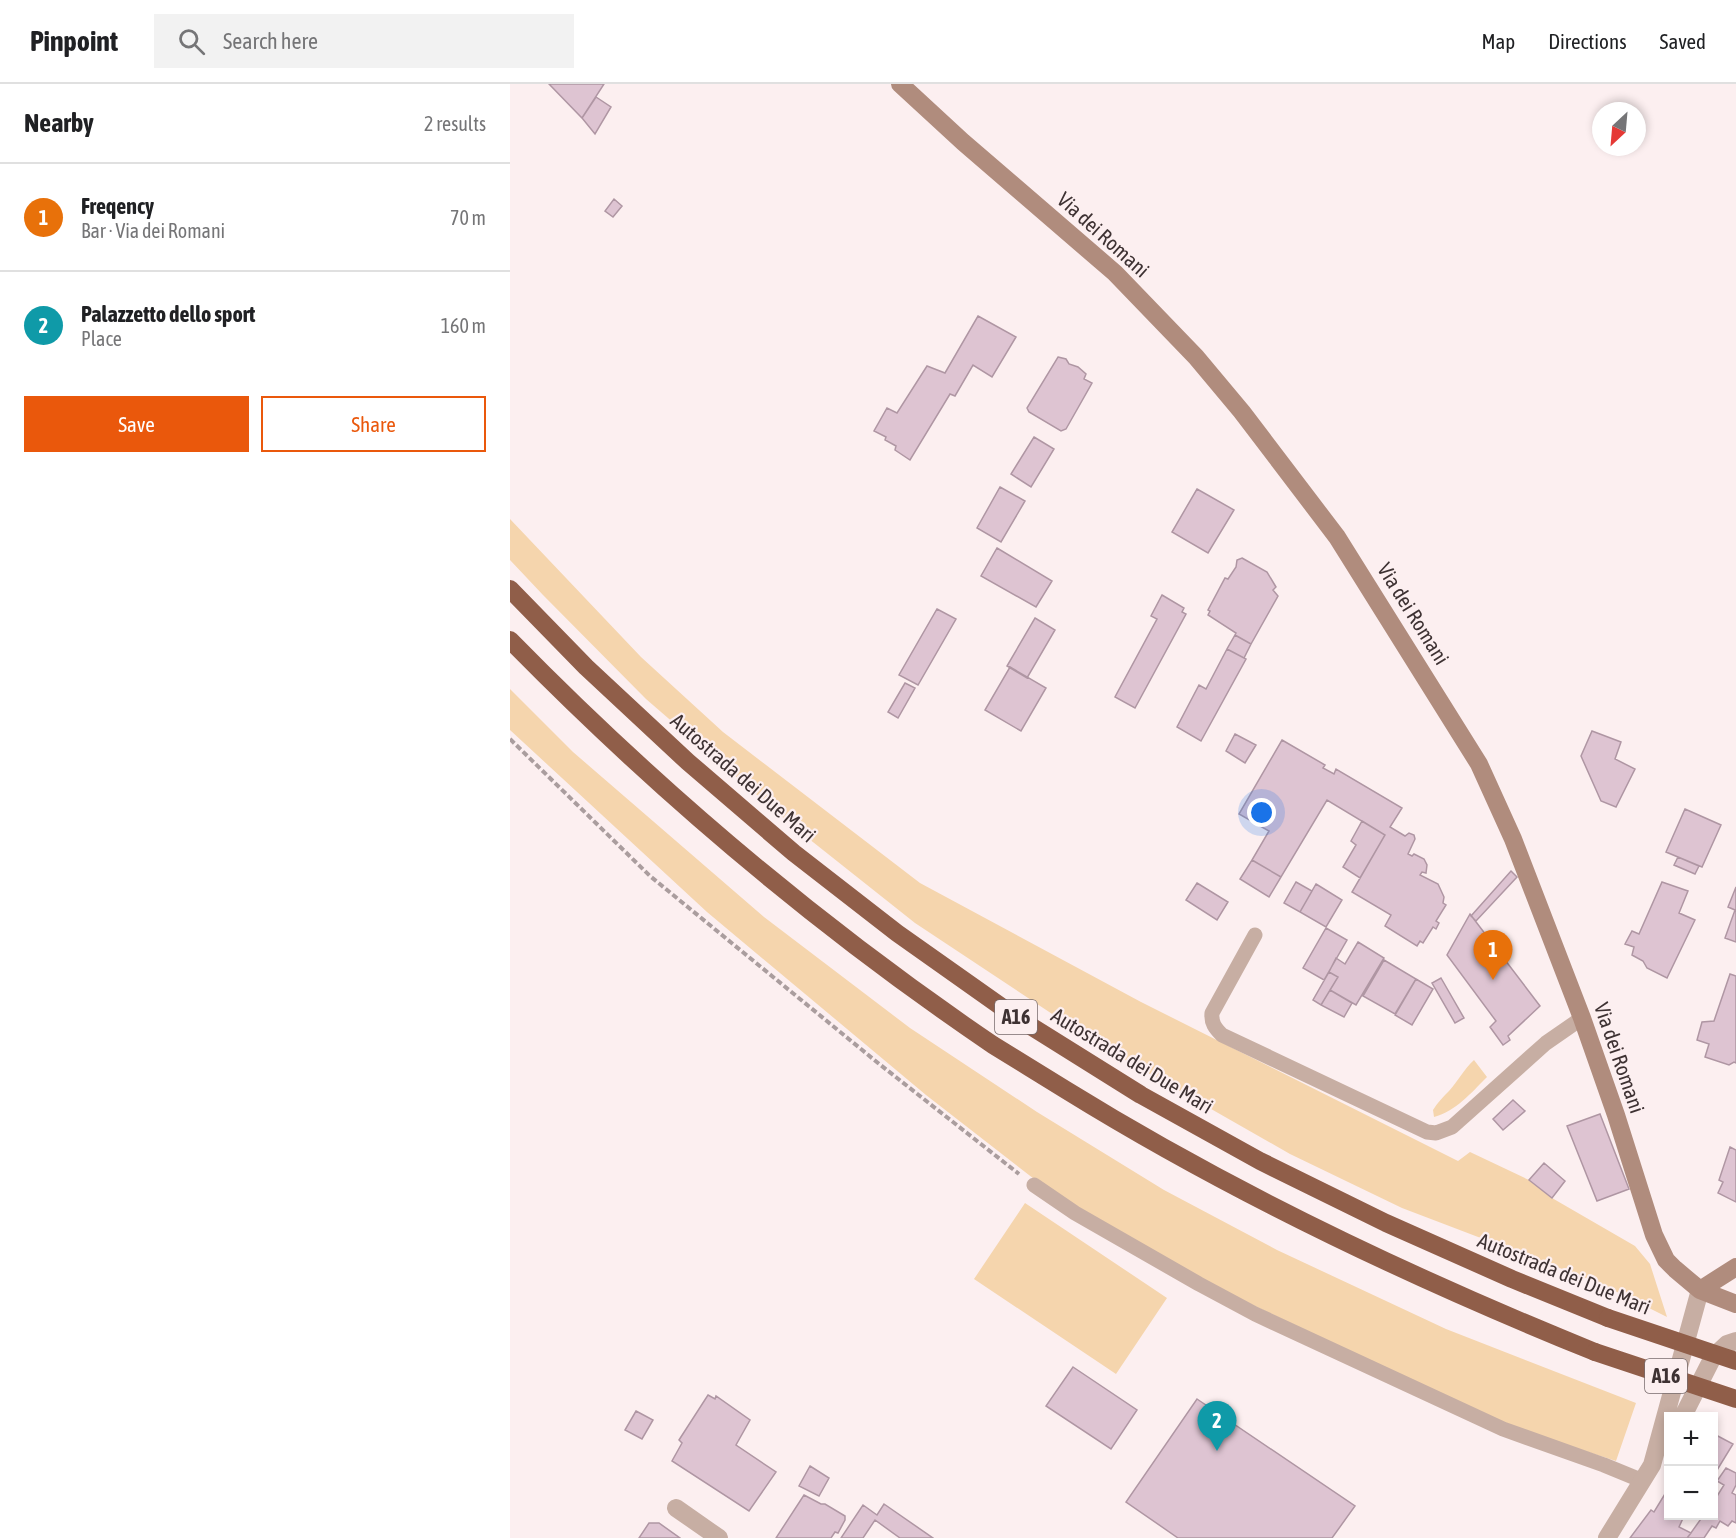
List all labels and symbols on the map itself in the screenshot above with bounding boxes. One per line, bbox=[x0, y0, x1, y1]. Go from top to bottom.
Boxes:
north arrow bbox=[1592, 102, 1646, 156]
street label: Via dei Romani bbox=[1053, 187, 1155, 282]
street label: Via dei Romani bbox=[1373, 558, 1455, 669]
street label: Autostrada dei Due Mari bbox=[666, 708, 821, 847]
your location bbox=[1247, 798, 1276, 827]
pin: 1 bbox=[1474, 930, 1512, 980]
street label: Via dei Romani bbox=[1590, 999, 1650, 1116]
road number: A16 bbox=[995, 1000, 1037, 1034]
street label: Autostrada dei Due Mari bbox=[1047, 1002, 1218, 1118]
street label: Autostrada dei Due Mari bbox=[1475, 1227, 1654, 1319]
road number: A16 bbox=[1645, 1359, 1687, 1393]
pin: 2 bbox=[1198, 1402, 1236, 1451]

